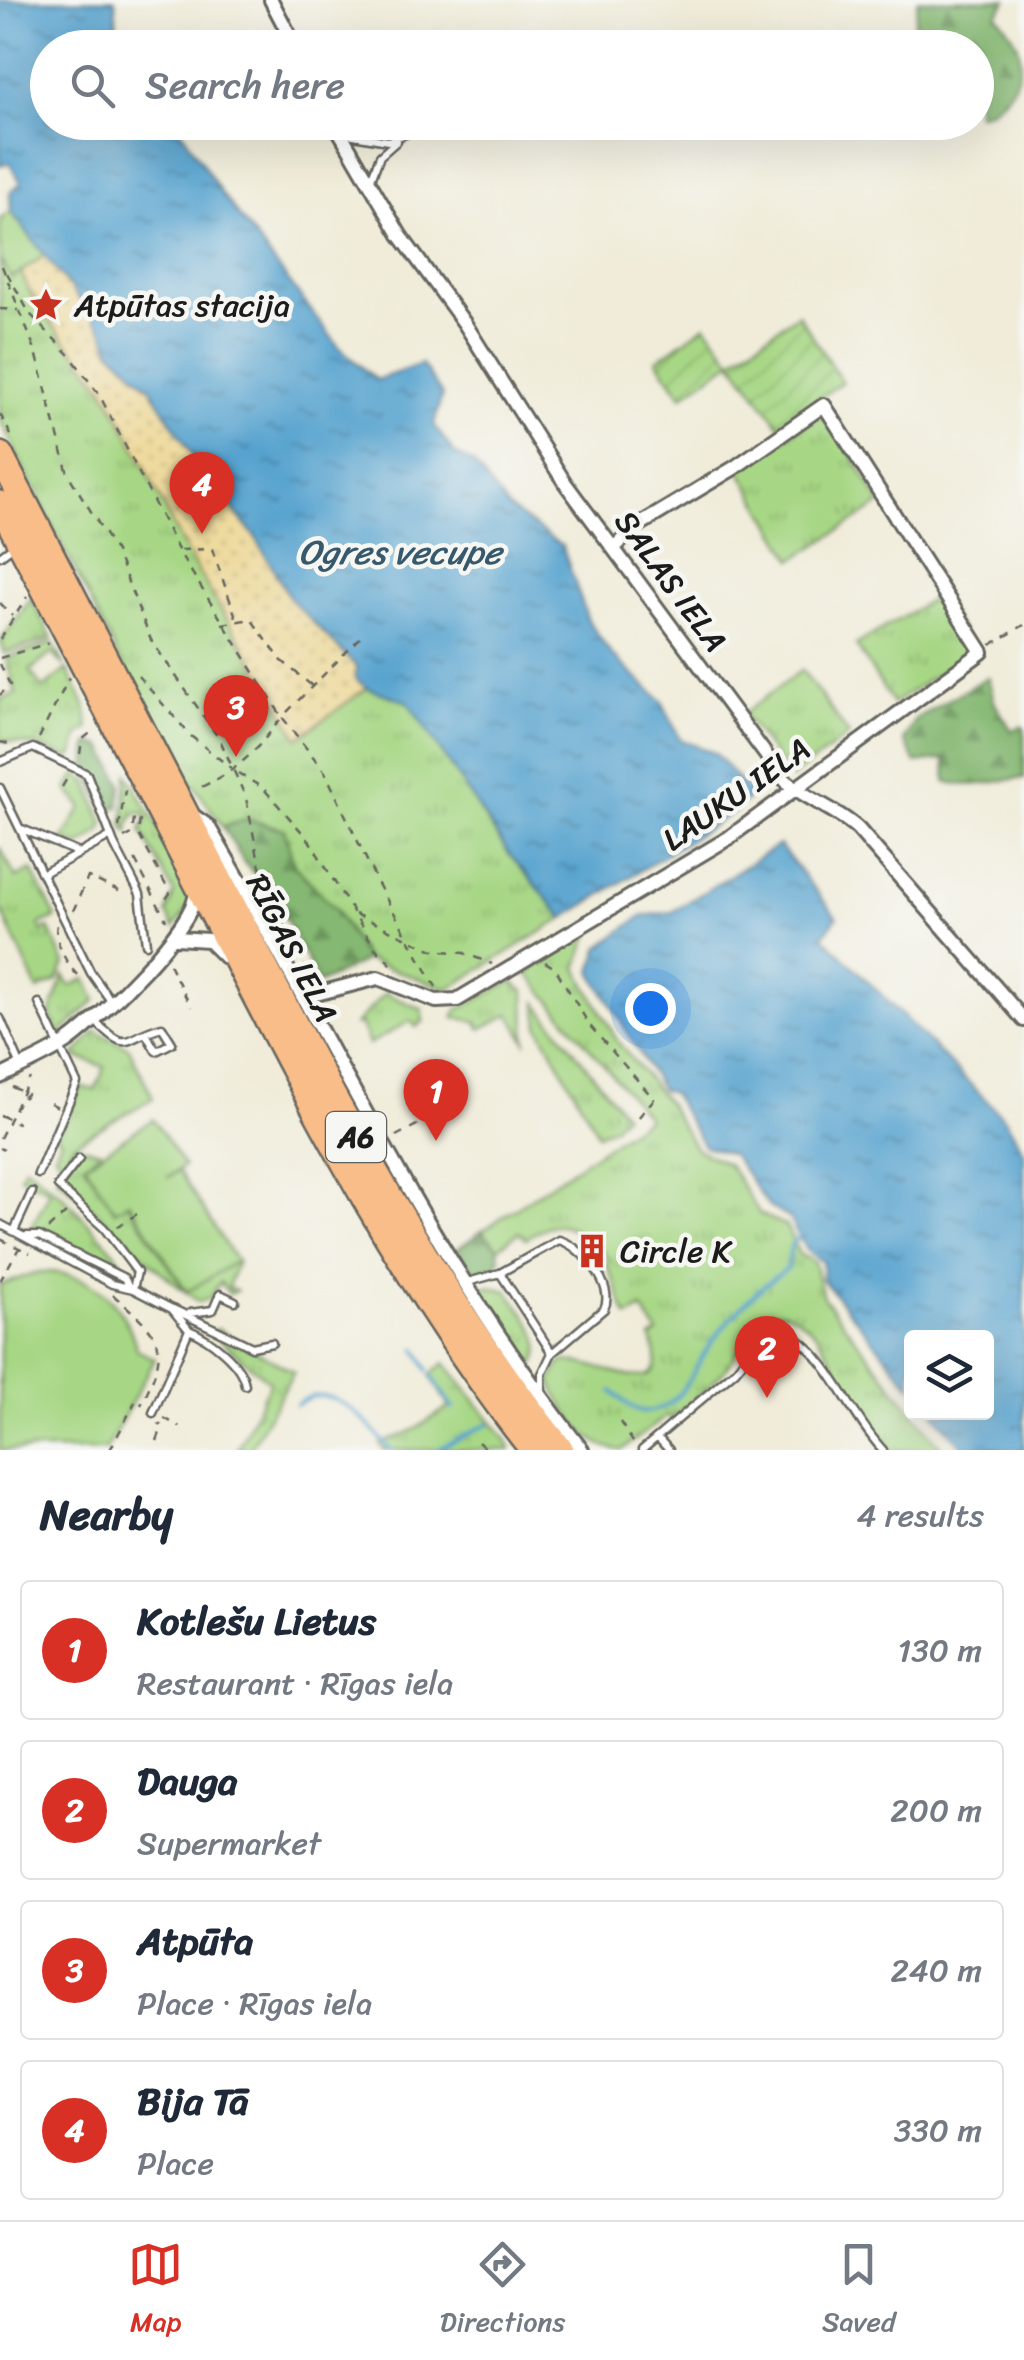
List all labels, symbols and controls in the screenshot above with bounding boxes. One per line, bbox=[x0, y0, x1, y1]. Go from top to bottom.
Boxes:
search box bbox=[30, 30, 994, 140]
text: Search here bbox=[145, 52, 345, 119]
icon: search bbox=[65, 58, 120, 113]
place label: Atpūtas stacija bbox=[73, 277, 290, 334]
place icon: Atpūtas stacija bbox=[27, 286, 65, 324]
pin: 4 bbox=[170, 452, 234, 534]
street label: SALAS IELA bbox=[599, 498, 742, 665]
water label: Ogres vecupe bbox=[298, 521, 505, 583]
pin: 3 bbox=[204, 674, 268, 757]
street label: LAUKU IELA bbox=[650, 722, 823, 867]
street label: RĪGAS IELA bbox=[229, 863, 354, 1033]
your location bbox=[625, 983, 676, 1034]
pin: 1 bbox=[404, 1058, 468, 1141]
road number: A6 bbox=[326, 1112, 386, 1162]
place label: Circle K bbox=[620, 1223, 733, 1280]
building icon: Circle K bbox=[573, 1232, 611, 1270]
pin: 2 bbox=[734, 1316, 800, 1398]
map controls bbox=[904, 1330, 994, 1420]
button: layers bbox=[904, 1330, 994, 1420]
text: Nearby bbox=[40, 1478, 173, 1552]
text: 4 results bbox=[856, 1487, 984, 1544]
text: Kotlešu Lietus bbox=[137, 1588, 376, 1655]
text: 1 bbox=[68, 1622, 81, 1679]
text: 130 m bbox=[898, 1622, 982, 1679]
text: Restaurant · Rīgas iela bbox=[137, 1655, 453, 1712]
text: Dauga bbox=[137, 1748, 237, 1815]
text: 2 bbox=[65, 1782, 84, 1839]
text: 200 m bbox=[890, 1782, 982, 1839]
text: Supermarket bbox=[137, 1815, 321, 1872]
text: Atpūta bbox=[137, 1908, 253, 1975]
text: 3 bbox=[66, 1942, 83, 1999]
text: 240 m bbox=[890, 1942, 982, 1999]
text: Place · Rīgas iela bbox=[137, 1975, 372, 2032]
text: Bija Tā bbox=[137, 2068, 249, 2135]
text: 4 bbox=[64, 2102, 85, 2159]
text: 330 m bbox=[894, 2102, 982, 2159]
text: Place bbox=[137, 2135, 214, 2192]
tab: Map bbox=[128, 2237, 183, 2346]
tab: Directions bbox=[440, 2237, 565, 2346]
tab: Saved bbox=[822, 2237, 896, 2346]

